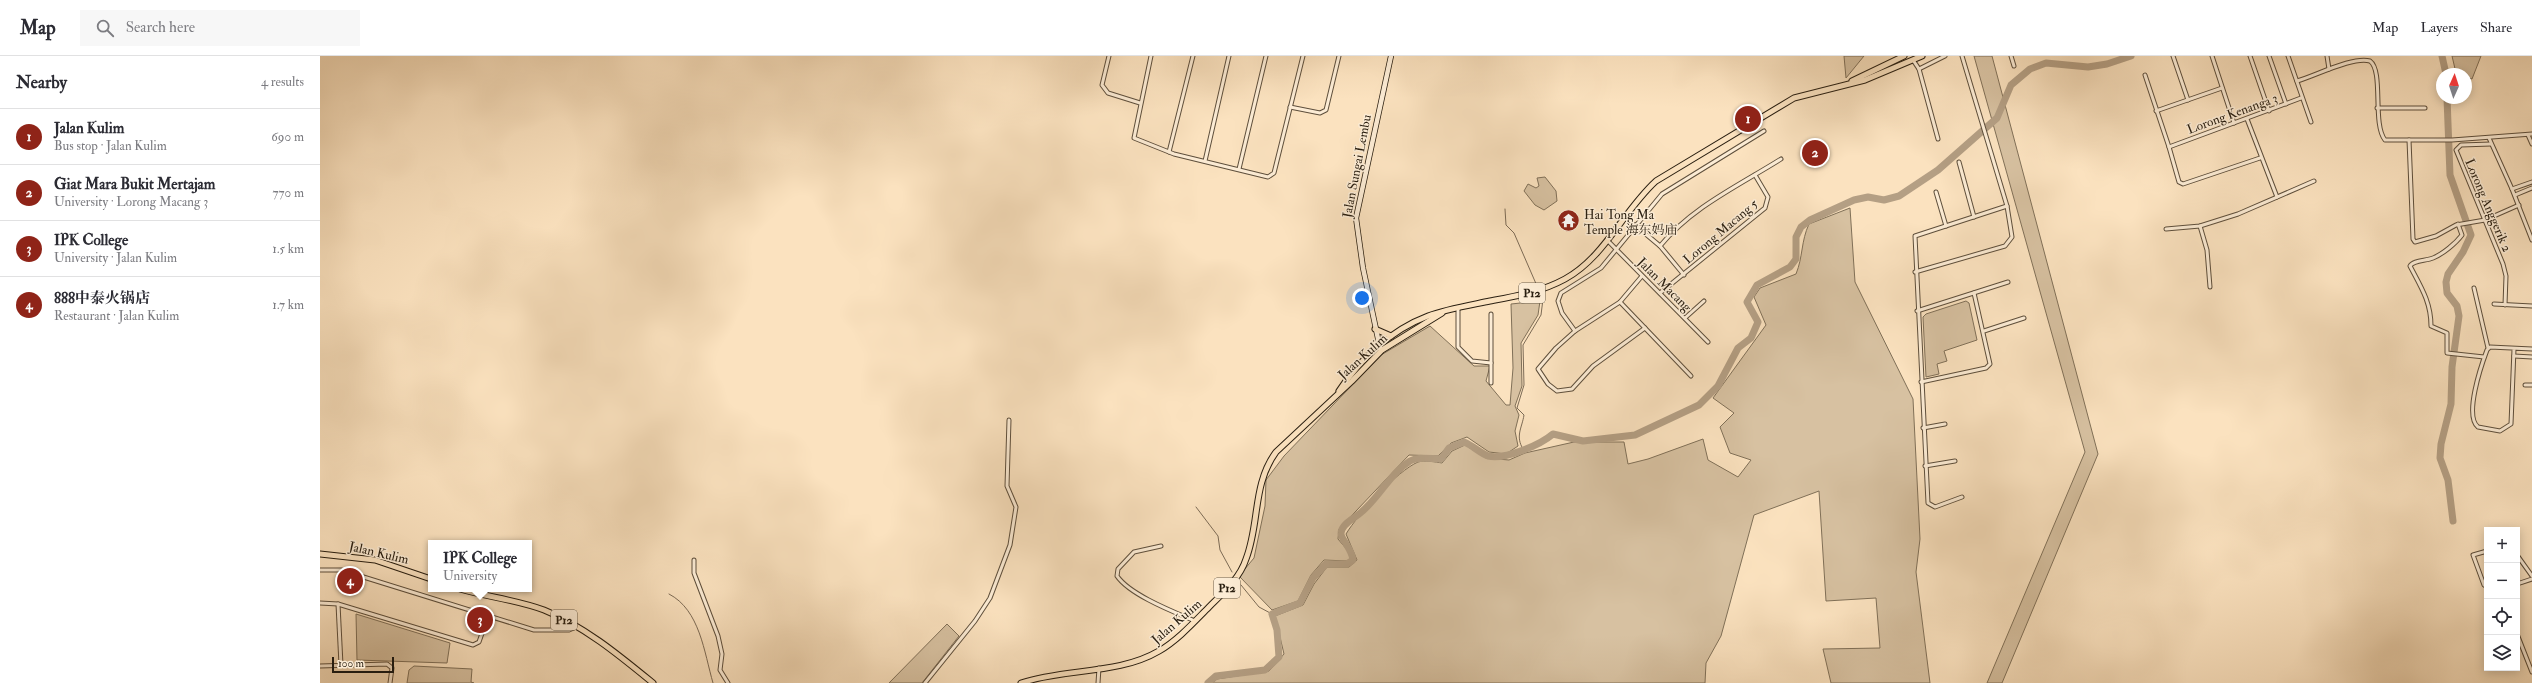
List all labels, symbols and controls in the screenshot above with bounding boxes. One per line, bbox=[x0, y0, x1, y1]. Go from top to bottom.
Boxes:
search box bbox=[80, 10, 360, 46]
text: Map bbox=[20, 16, 56, 40]
icon: search bbox=[94, 17, 116, 39]
text: Search here bbox=[126, 18, 195, 37]
text: Map bbox=[2372, 19, 2398, 36]
text: Layers bbox=[2420, 19, 2458, 36]
text: Share bbox=[2480, 19, 2512, 36]
north arrow bbox=[2436, 68, 2472, 104]
text: Nearby bbox=[16, 72, 67, 93]
text: 4 results bbox=[261, 74, 304, 90]
street label: Lorong Kenanga 3 bbox=[2185, 90, 2280, 138]
pin: 1 bbox=[1735, 104, 1761, 134]
street label: Jalan Sungai Lembu bbox=[1339, 113, 1375, 220]
text: Jalan Kulim bbox=[54, 119, 124, 138]
text: 1 bbox=[27, 129, 31, 145]
text: 690 m bbox=[271, 129, 304, 145]
text: Bus stop · Jalan Kulim bbox=[54, 138, 167, 154]
pin: 2 bbox=[1802, 138, 1828, 168]
street label: Lorong Anggerik 2 bbox=[2461, 156, 2515, 255]
text: Giat Mara Bukit Mertajam bbox=[54, 175, 215, 194]
text: 2 bbox=[26, 185, 32, 201]
text: 770 m bbox=[273, 185, 304, 201]
text: University · Lorong Macang 3 bbox=[54, 194, 208, 210]
street label: Lorong Macang 5 bbox=[1680, 196, 1761, 268]
place label: Hai Tong Ma Temple 海东妈庙 bbox=[1584, 207, 1677, 239]
temple icon: Hai Tong Ma Temple 海东妈庙 bbox=[1555, 208, 1581, 234]
text: IPK College bbox=[54, 231, 128, 250]
text: 3 bbox=[27, 241, 32, 257]
text: 1.5 km bbox=[272, 241, 304, 257]
text: University · Jalan Kulim bbox=[54, 250, 177, 266]
street label: Jalan Macang bbox=[1633, 254, 1695, 316]
road number: P12 bbox=[1519, 283, 1545, 303]
your location bbox=[1352, 288, 1372, 308]
text: 888中泰火锅店 bbox=[54, 289, 150, 308]
text: 4 bbox=[25, 297, 33, 313]
text: 1.7 km bbox=[272, 297, 304, 313]
text: Restaurant · Jalan Kulim bbox=[54, 308, 179, 324]
street label: Jalan Kulim bbox=[1334, 330, 1391, 384]
map controls bbox=[2484, 527, 2520, 671]
button: + bbox=[2484, 527, 2520, 563]
street label: Jalan Kulim bbox=[346, 538, 410, 568]
popup bbox=[428, 540, 532, 592]
text: IPK College bbox=[443, 549, 517, 568]
button: − bbox=[2484, 563, 2520, 599]
pin: 4 bbox=[337, 566, 363, 596]
text: University bbox=[443, 568, 497, 584]
road number: P12 bbox=[1214, 578, 1240, 598]
street label: Jalan Kulim bbox=[1148, 596, 1205, 648]
button: locate bbox=[2484, 599, 2520, 635]
pin: 3 bbox=[467, 605, 493, 635]
road number: P12 bbox=[551, 610, 577, 630]
button: layers bbox=[2484, 635, 2520, 671]
scale bar bbox=[332, 655, 394, 674]
text: 100 m bbox=[338, 657, 364, 670]

